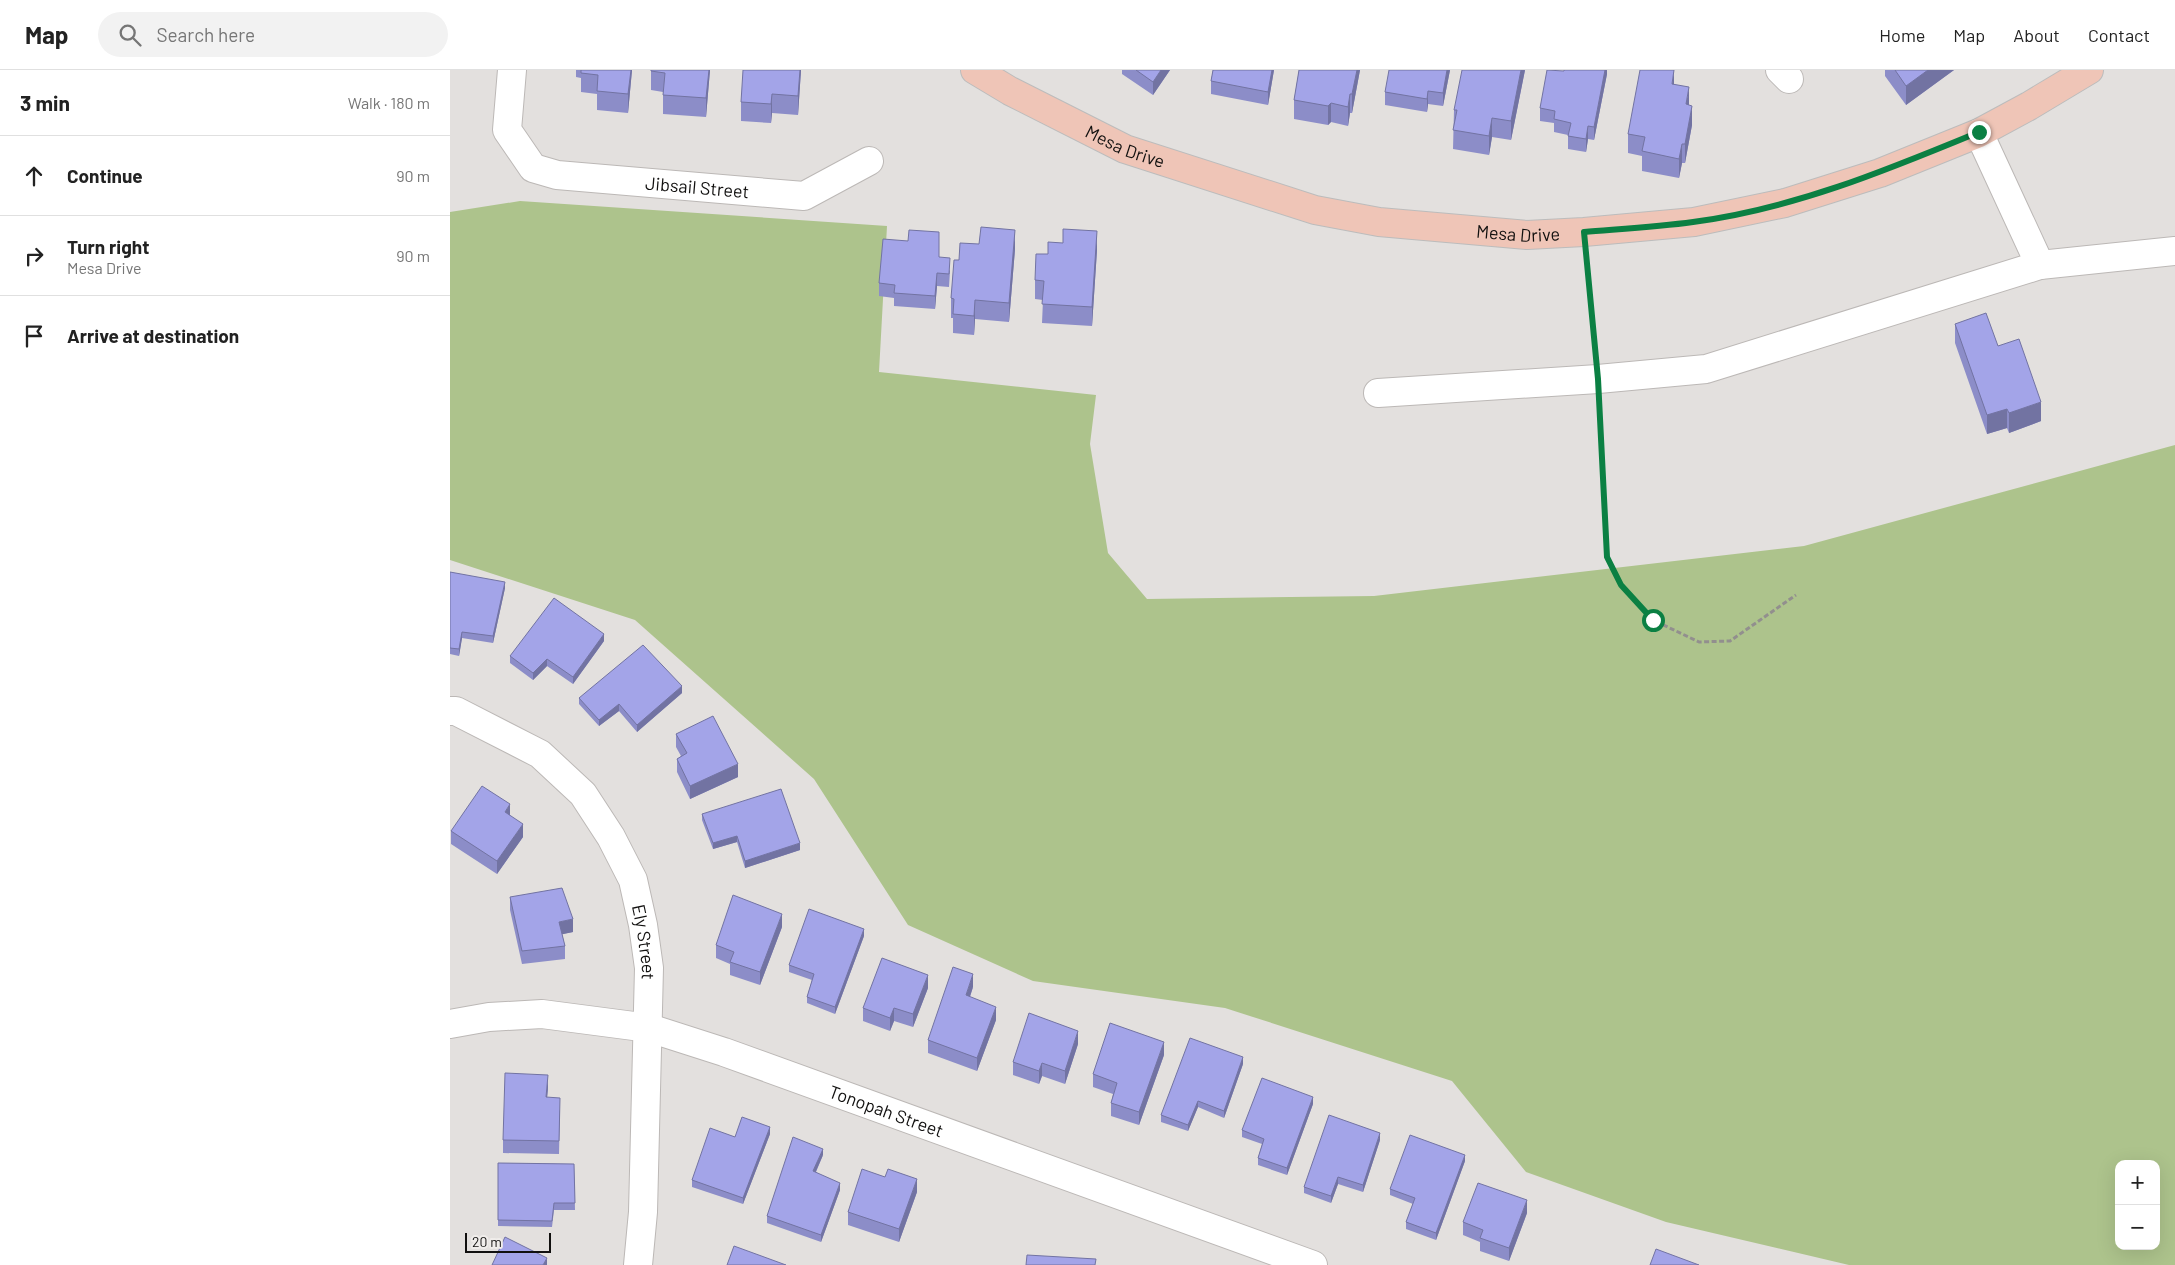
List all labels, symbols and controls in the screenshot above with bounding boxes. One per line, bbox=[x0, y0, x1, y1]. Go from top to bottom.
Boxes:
search box bbox=[98, 12, 448, 57]
text: Map bbox=[25, 20, 68, 49]
icon: search bbox=[116, 21, 144, 49]
text: Search here bbox=[156, 23, 255, 46]
text: Home bbox=[1879, 24, 1925, 46]
text: Map bbox=[1953, 24, 1985, 46]
text: About bbox=[2013, 24, 2060, 46]
text: Contact bbox=[2088, 24, 2150, 46]
text: 3 min bbox=[20, 90, 70, 115]
text: Walk · 180 m bbox=[348, 93, 430, 112]
street label: Mesa Drive bbox=[1082, 120, 1168, 172]
route end bbox=[1968, 121, 1991, 144]
icon: ahead bbox=[20, 162, 48, 190]
text: Continue bbox=[67, 164, 143, 187]
text: 90 m bbox=[396, 166, 430, 185]
street label: Jibsail Street bbox=[644, 172, 750, 202]
street label: Mesa Drive bbox=[1475, 220, 1561, 246]
text: Turn right bbox=[67, 235, 149, 258]
icon: right bbox=[20, 242, 48, 270]
text: 90 m bbox=[396, 246, 430, 265]
text: Mesa Drive bbox=[67, 258, 142, 277]
icon: arrive bbox=[20, 322, 48, 350]
text: Arrive at destination bbox=[67, 324, 239, 347]
route start bbox=[1642, 609, 1665, 632]
street label: Ely Street bbox=[628, 902, 660, 980]
street label: Tonopah Street bbox=[826, 1080, 946, 1141]
map controls bbox=[2115, 1160, 2160, 1250]
button: + bbox=[2115, 1160, 2160, 1205]
button: − bbox=[2115, 1205, 2160, 1250]
scale bar bbox=[465, 1230, 551, 1253]
text: 20 m bbox=[472, 1233, 502, 1250]

